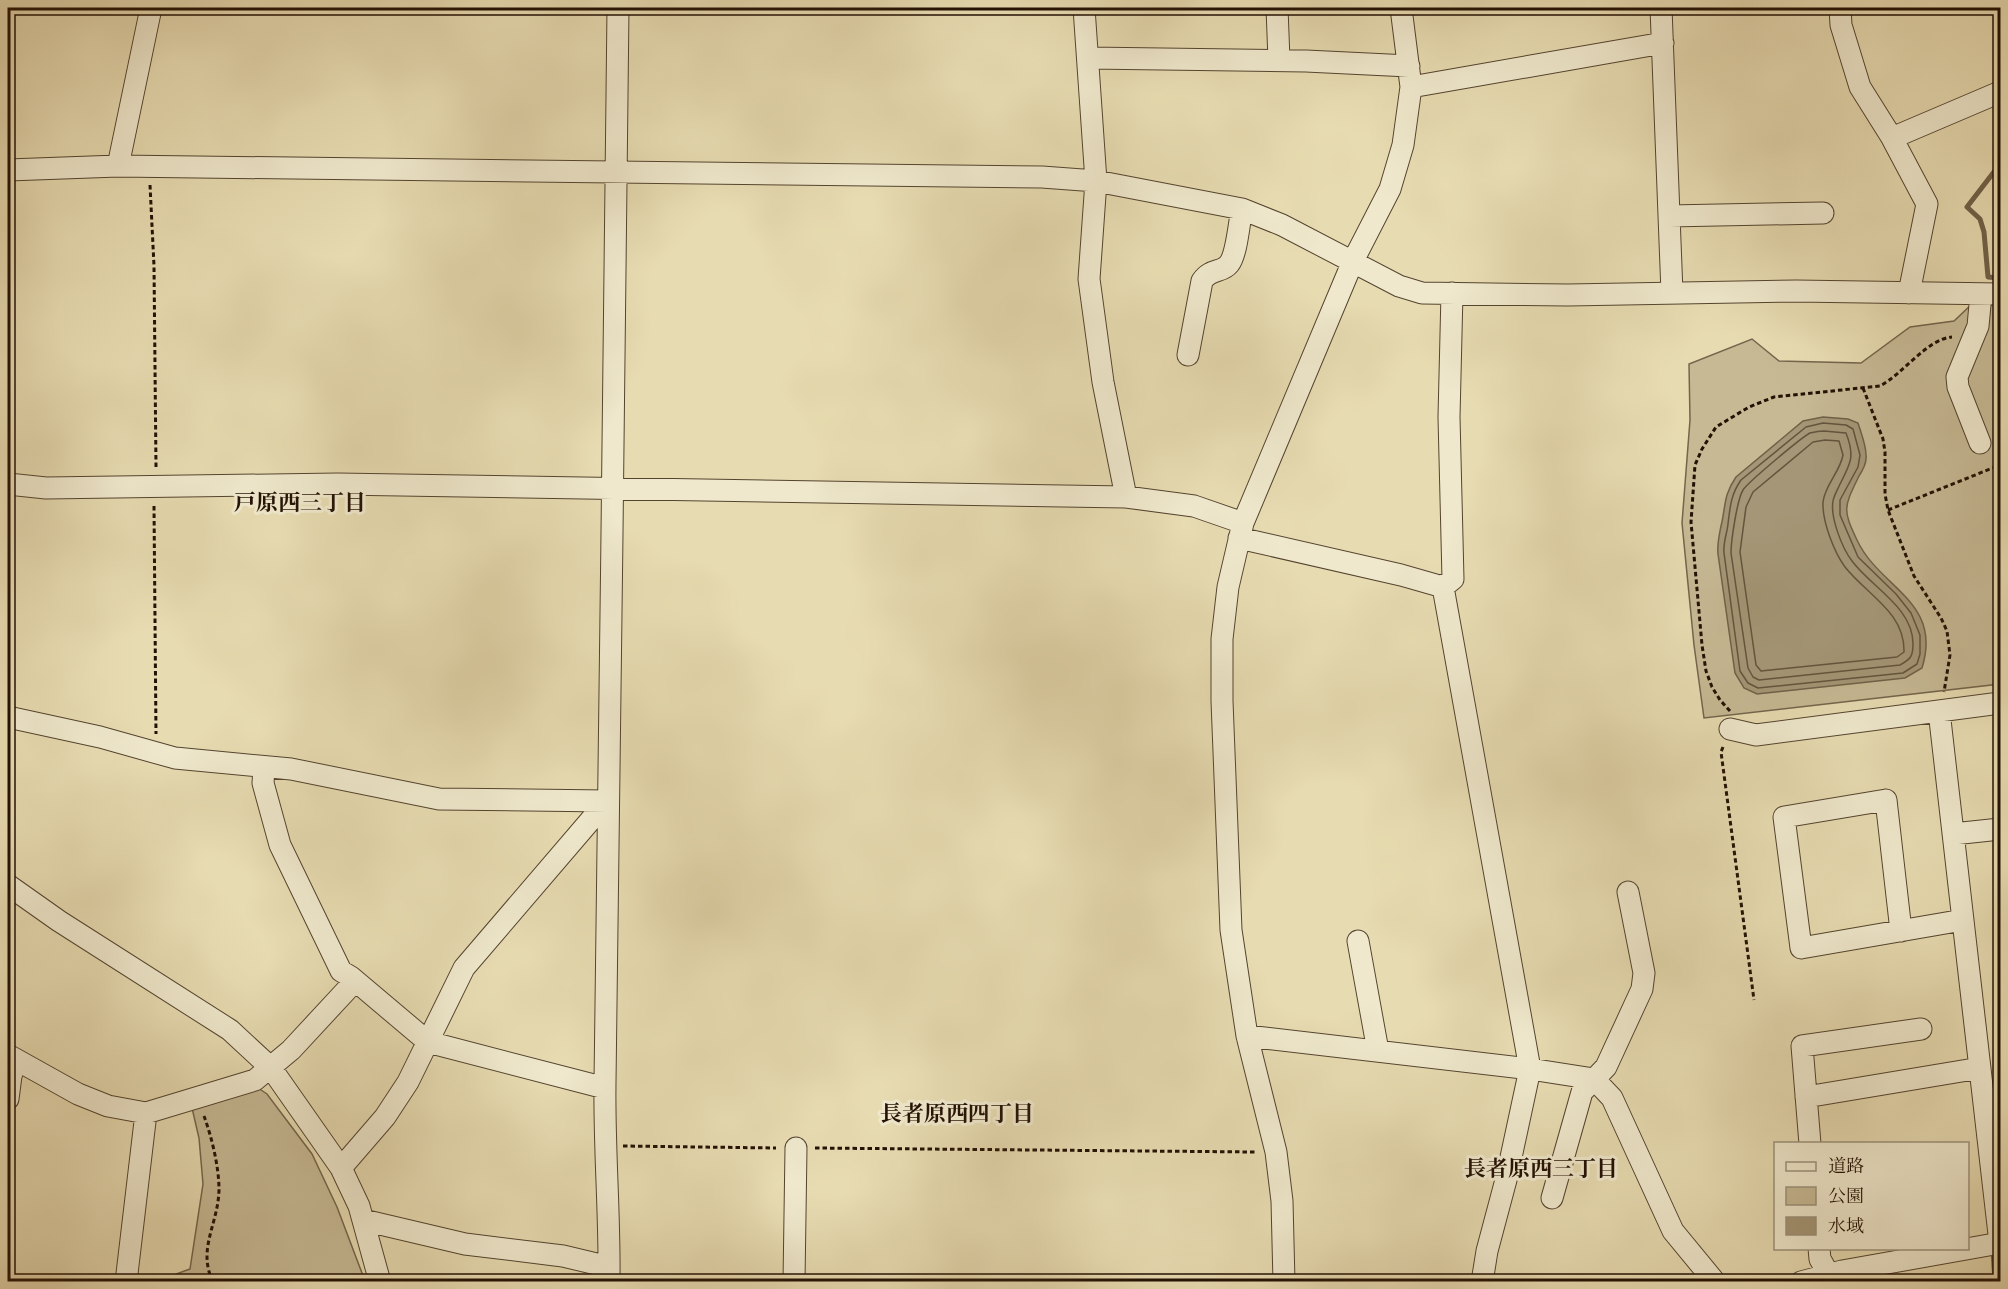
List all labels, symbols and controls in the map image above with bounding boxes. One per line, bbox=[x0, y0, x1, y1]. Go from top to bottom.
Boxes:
district label: 戸原西三丁目 bbox=[234, 489, 366, 516]
district label: 長者原西四丁目 bbox=[880, 1100, 1034, 1127]
legend bbox=[1774, 1142, 1969, 1250]
district label: 長者原西三丁目 bbox=[1464, 1155, 1618, 1182]
text: 道路 bbox=[1828, 1155, 1864, 1177]
text: 公園 bbox=[1828, 1185, 1864, 1207]
text: 水域 bbox=[1828, 1215, 1864, 1237]

